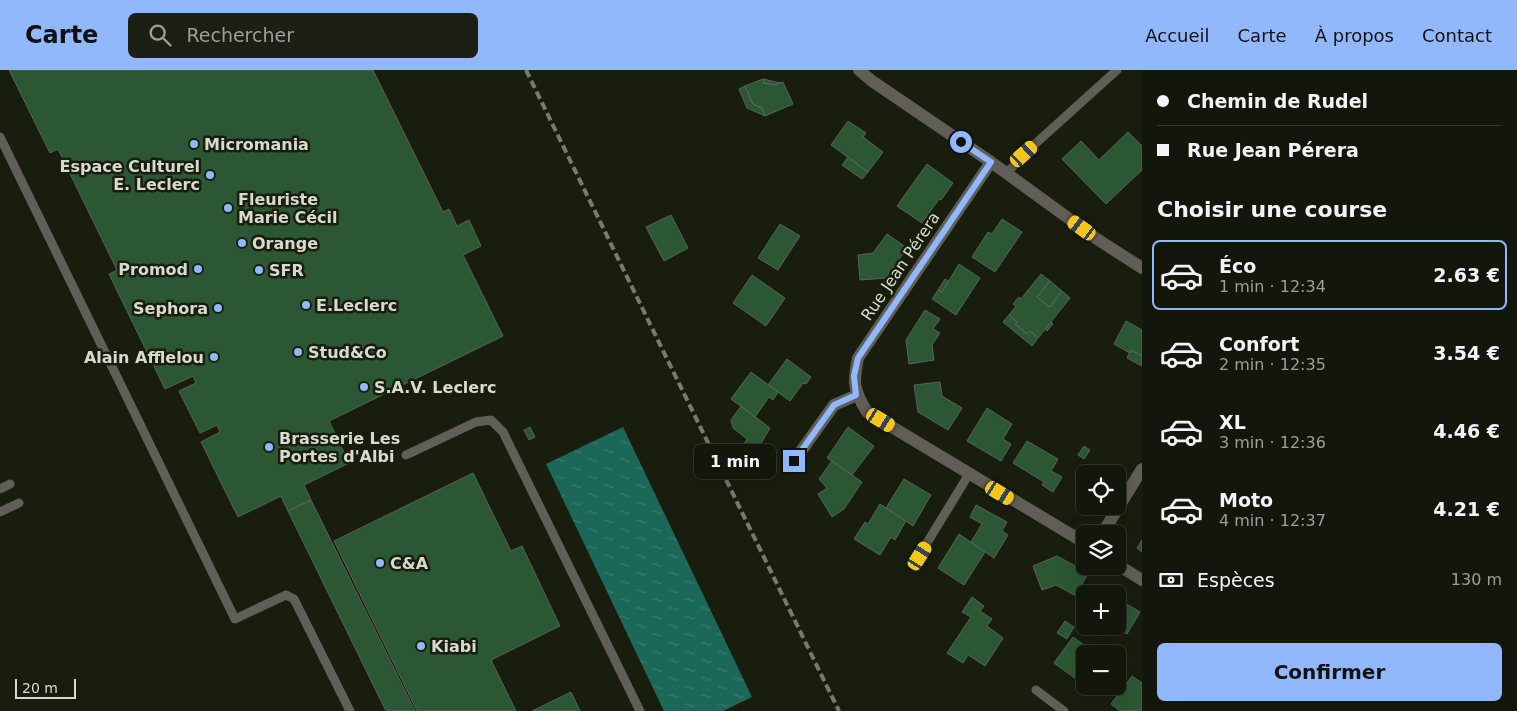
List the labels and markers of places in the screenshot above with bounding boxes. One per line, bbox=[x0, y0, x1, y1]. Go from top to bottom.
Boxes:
place label: Micromania bbox=[204, 135, 309, 154]
marker: Micromania bbox=[188, 138, 200, 150]
place label: Espace Culturel E. Leclerc bbox=[60, 157, 200, 194]
marker: Espace Culturel E. Leclerc bbox=[204, 169, 216, 181]
place label: Fleuriste Marie Cécil bbox=[238, 190, 338, 227]
marker: Fleuriste Marie Cécil bbox=[222, 202, 234, 214]
place label: Orange bbox=[252, 234, 318, 253]
marker: Orange bbox=[236, 237, 248, 249]
place label: Promod bbox=[118, 260, 188, 279]
place label: SFR bbox=[269, 261, 304, 280]
marker: Promod bbox=[192, 263, 204, 275]
marker: SFR bbox=[253, 264, 265, 276]
place label: E.Leclerc bbox=[316, 296, 397, 315]
place label: Sephora bbox=[133, 299, 208, 318]
marker: E.Leclerc bbox=[300, 299, 312, 311]
marker: Sephora bbox=[212, 302, 224, 314]
place label: Stud&Co bbox=[308, 343, 387, 362]
marker: Stud&Co bbox=[292, 346, 304, 358]
place label: Alain Afflelou bbox=[84, 348, 204, 367]
marker: Alain Afflelou bbox=[208, 351, 220, 363]
place label: S.A.V. Leclerc bbox=[374, 378, 497, 397]
marker: S.A.V. Leclerc bbox=[358, 381, 370, 393]
place label: Brasserie Les Portes d'Albi bbox=[279, 429, 400, 466]
marker: Brasserie Les Portes d'Albi bbox=[263, 441, 275, 453]
place label: C&A bbox=[390, 554, 429, 573]
marker: C&A bbox=[374, 557, 386, 569]
place label: Kiabi bbox=[431, 637, 477, 656]
marker: Kiabi bbox=[415, 640, 427, 652]

